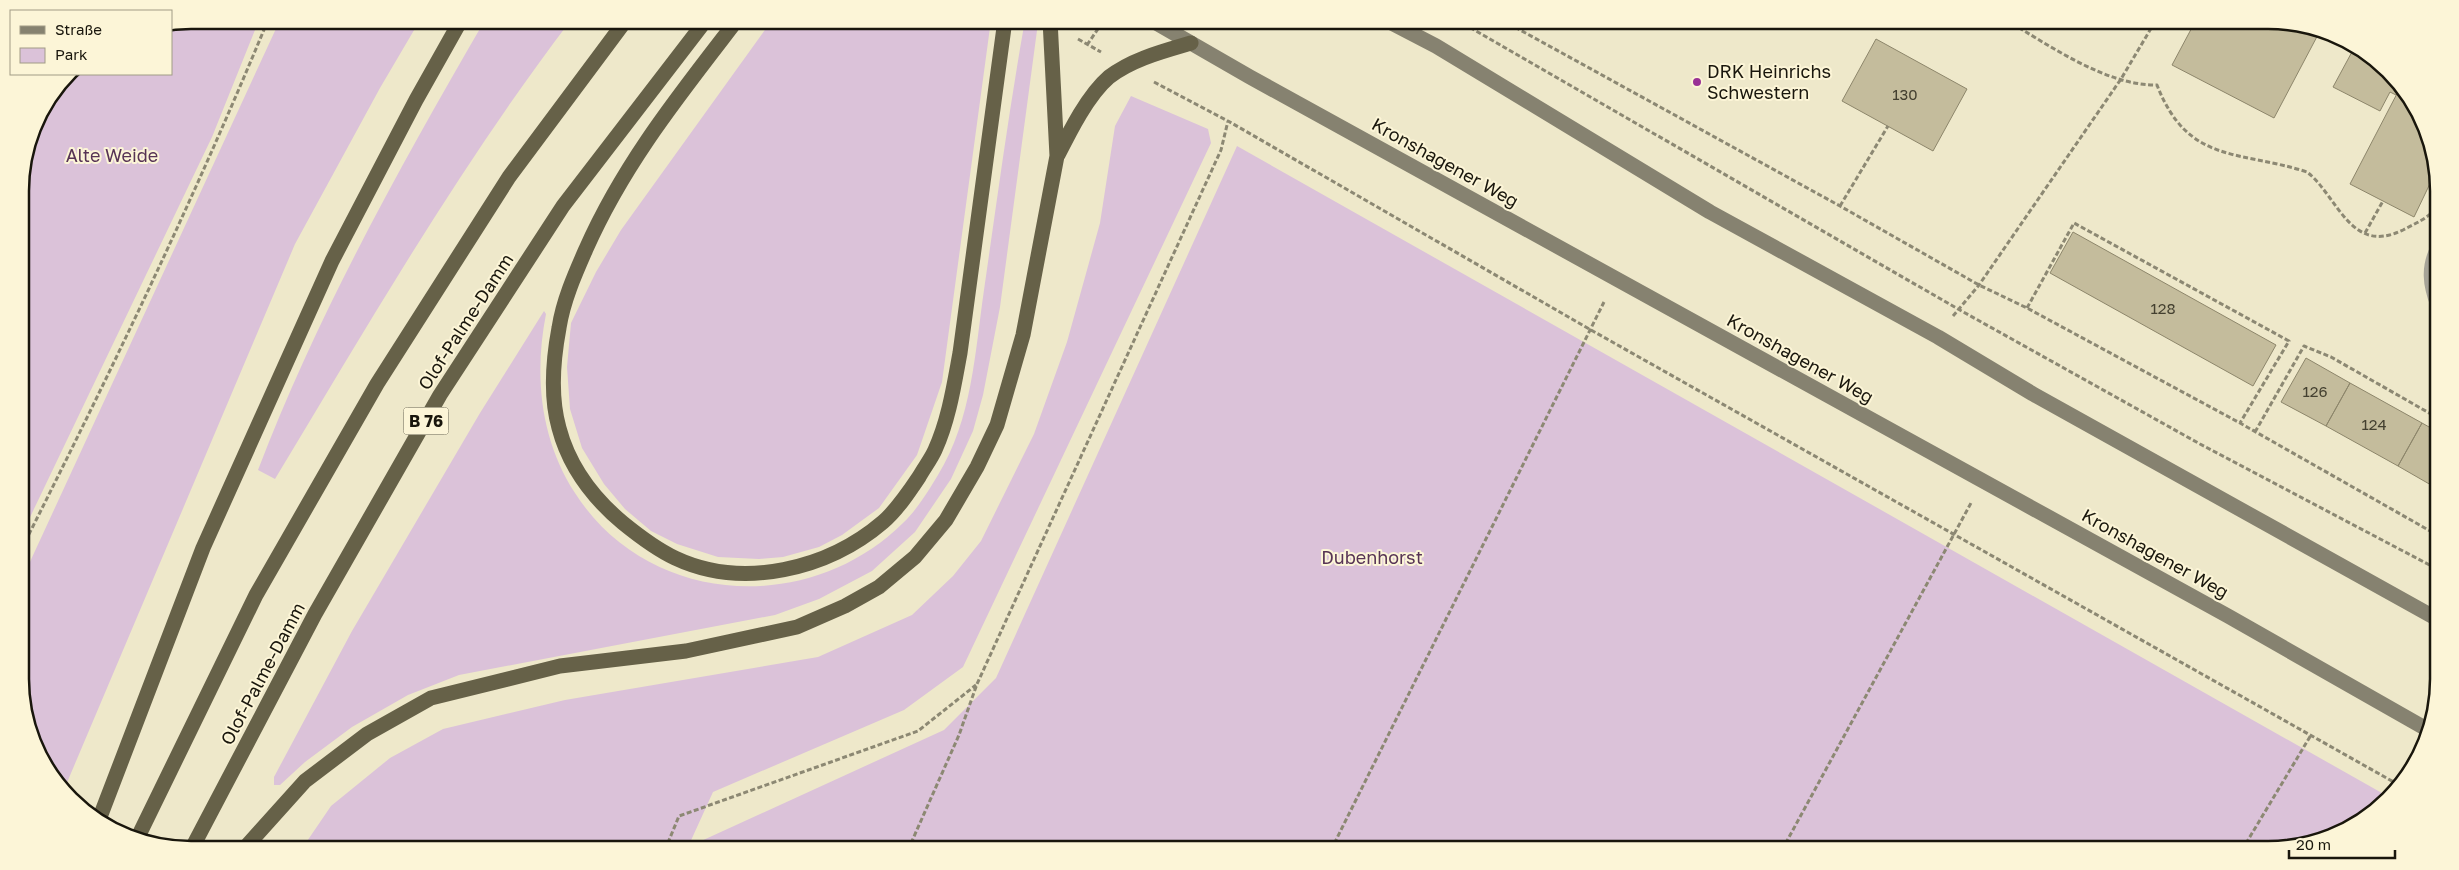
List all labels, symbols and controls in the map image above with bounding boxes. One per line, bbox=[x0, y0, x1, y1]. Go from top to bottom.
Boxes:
legend bbox=[10, 10, 172, 75]
text: Straße bbox=[55, 20, 102, 38]
text: Park bbox=[55, 45, 88, 63]
place label: DRK Heinrichs Schwestern bbox=[1707, 60, 1831, 103]
marker: DRK Heinrichs Schwestern bbox=[1691, 76, 1703, 88]
house number: 130 bbox=[1892, 85, 1918, 103]
street label: Kronshagener Weg bbox=[1368, 113, 1523, 212]
park label: Alte Weide bbox=[66, 144, 158, 166]
street label: Olof-Palme-Damm bbox=[413, 249, 517, 394]
house number: 128 bbox=[2150, 299, 2176, 317]
street label: Kronshagener Weg bbox=[1723, 309, 1878, 408]
house number: 126 bbox=[2302, 382, 2328, 400]
road number: B 76 bbox=[404, 408, 448, 434]
house number: 124 bbox=[2361, 415, 2387, 433]
street label: Kronshagener Weg bbox=[2078, 504, 2233, 603]
park label: Dubenhorst bbox=[1321, 546, 1423, 568]
street label: Olof-Palme-Damm bbox=[215, 599, 309, 749]
scale bar bbox=[2289, 828, 2395, 860]
text: 20 m bbox=[2296, 835, 2331, 853]

